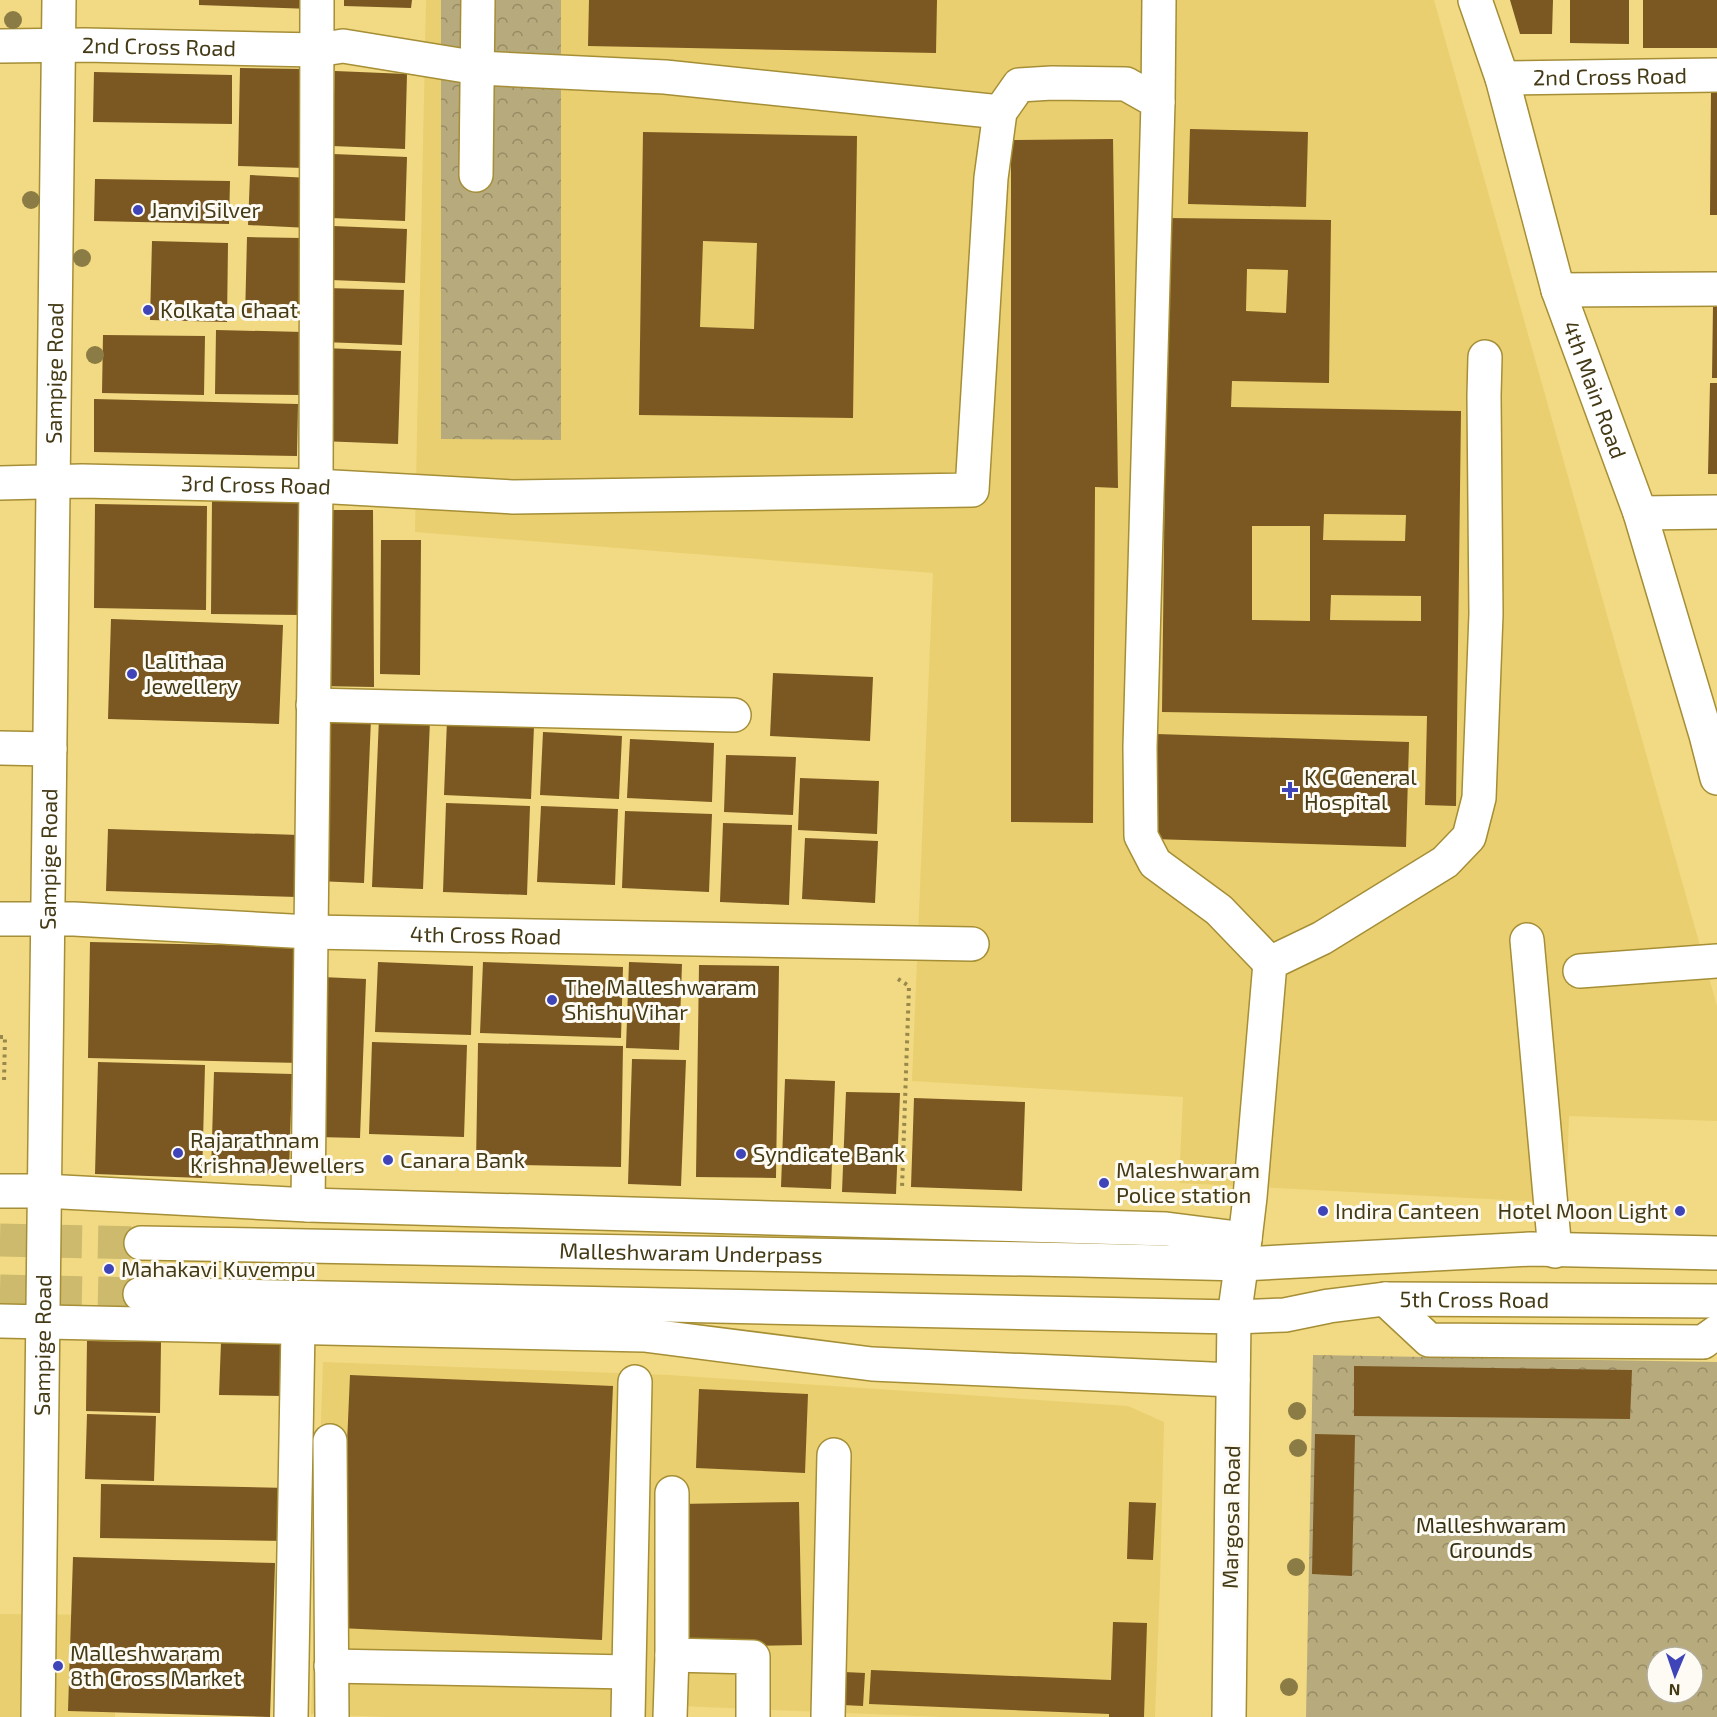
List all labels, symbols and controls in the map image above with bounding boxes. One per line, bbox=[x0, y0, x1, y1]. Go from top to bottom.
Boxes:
street label: 2nd Cross Road bbox=[82, 31, 236, 60]
street label: 2nd Cross Road bbox=[1533, 61, 1687, 90]
place label: Janvi Silver bbox=[150, 196, 261, 222]
marker: Janvi Silver bbox=[131, 203, 145, 217]
place label: Kolkata Chaat bbox=[160, 296, 298, 322]
street label: Sampige Road bbox=[40, 302, 67, 444]
marker: Kolkata Chaat bbox=[141, 303, 155, 317]
street label: 4th Main Road bbox=[1558, 317, 1633, 462]
street label: 3rd Cross Road bbox=[181, 469, 332, 499]
place label: Lalithaa Jewellery bbox=[144, 647, 239, 698]
marker: Lalithaa Jewellery bbox=[125, 667, 139, 681]
place label: K C General Hospital bbox=[1304, 763, 1417, 814]
marker: K C General Hospital bbox=[1281, 781, 1299, 799]
street label: Sampige Road bbox=[34, 788, 61, 930]
street label: 4th Cross Road bbox=[410, 920, 561, 949]
place label: The Malleshwaram Shishu Vihar bbox=[564, 973, 757, 1024]
marker: The Malleshwaram Shishu Vihar bbox=[545, 993, 559, 1007]
place label: Rajarathnam Krishna Jewellers bbox=[190, 1126, 365, 1177]
place label: Syndicate Bank bbox=[753, 1140, 905, 1166]
marker: Rajarathnam Krishna Jewellers bbox=[171, 1146, 185, 1160]
place label: Canara Bank bbox=[400, 1146, 525, 1172]
marker: Syndicate Bank bbox=[734, 1147, 748, 1161]
marker: Canara Bank bbox=[381, 1153, 395, 1167]
place label: Maleshwaram Police station bbox=[1116, 1156, 1260, 1207]
marker: Maleshwaram Police station bbox=[1097, 1176, 1111, 1190]
place label: Indira Canteen bbox=[1335, 1197, 1480, 1223]
place label: Hotel Moon Light bbox=[1498, 1197, 1668, 1223]
marker: Indira Canteen bbox=[1316, 1204, 1330, 1218]
marker: Hotel Moon Light bbox=[1673, 1204, 1687, 1218]
street label: Malleshwaram Underpass bbox=[559, 1237, 823, 1267]
place label: Mahakavi Kuvempu bbox=[121, 1255, 316, 1281]
marker: Mahakavi Kuvempu bbox=[102, 1262, 116, 1276]
street label: Sampige Road bbox=[28, 1274, 55, 1416]
street label: 5th Cross Road bbox=[1400, 1285, 1549, 1312]
street label: Margosa Road bbox=[1216, 1445, 1244, 1589]
park label: Malleshwaram Grounds bbox=[1416, 1511, 1566, 1562]
place label: Malleshwaram 8th Cross Market bbox=[70, 1639, 242, 1690]
north arrow bbox=[1645, 1645, 1705, 1705]
marker: Malleshwaram 8th Cross Market bbox=[51, 1659, 65, 1673]
text: N bbox=[1668, 1681, 1681, 1700]

